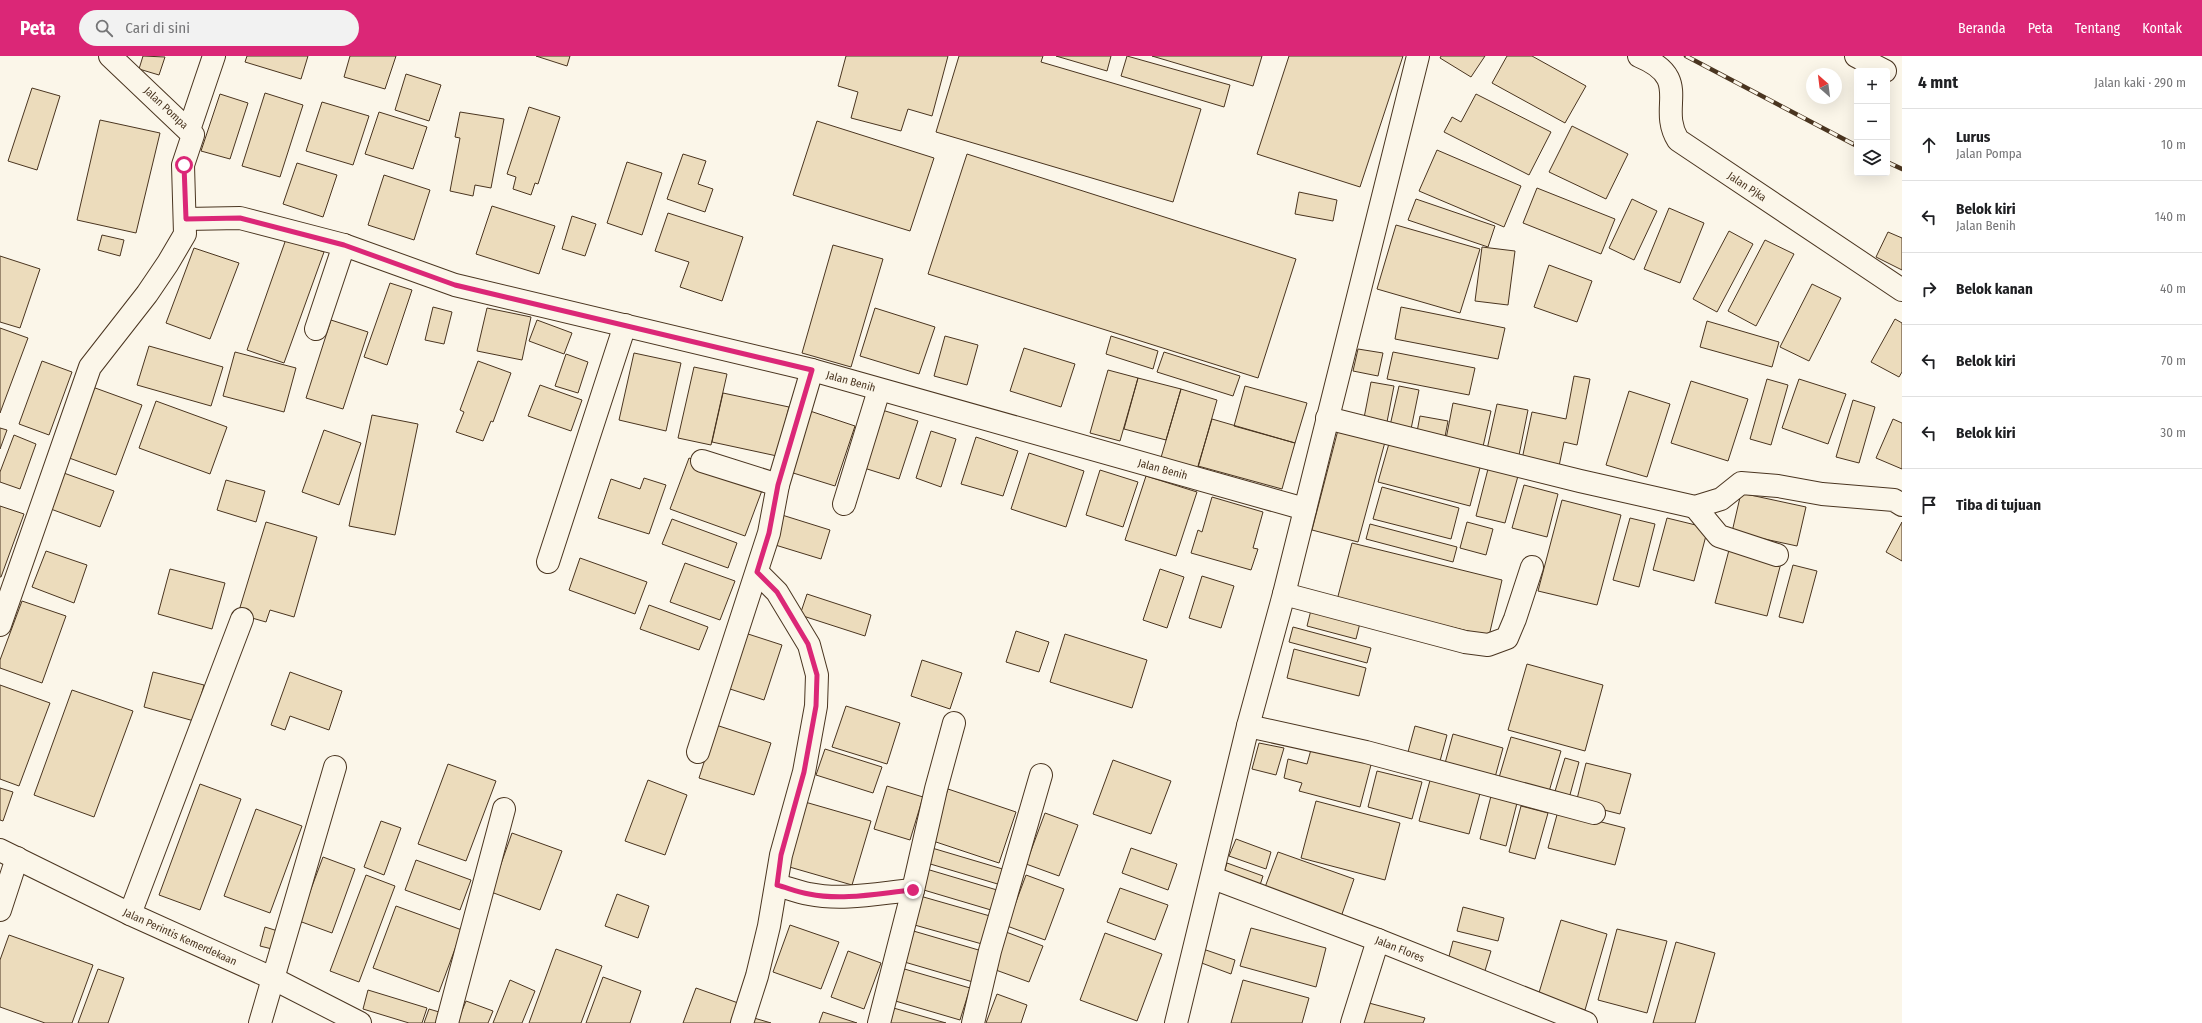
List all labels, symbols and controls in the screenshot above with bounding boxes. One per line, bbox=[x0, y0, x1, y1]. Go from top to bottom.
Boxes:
search box bbox=[79, 10, 359, 46]
text: Peta bbox=[20, 17, 55, 40]
icon: search bbox=[93, 17, 115, 39]
text: Cari di sini bbox=[125, 19, 190, 37]
text: Beranda bbox=[1958, 20, 2006, 37]
text: Peta bbox=[2028, 20, 2053, 37]
text: Tentang bbox=[2075, 20, 2120, 37]
text: Kontak bbox=[2142, 20, 2182, 37]
north arrow bbox=[1806, 68, 1842, 104]
map controls bbox=[1854, 68, 1890, 176]
button: + bbox=[1854, 68, 1890, 104]
text: 4 mnt bbox=[1918, 72, 1958, 93]
text: Jalan kaki · 290 m bbox=[2094, 75, 2186, 90]
street label: Jalan Pompa bbox=[141, 84, 191, 132]
button: − bbox=[1854, 104, 1890, 140]
text: Lurus bbox=[1956, 128, 1990, 146]
icon: ahead bbox=[1918, 134, 1940, 156]
text: 10 m bbox=[2161, 137, 2186, 152]
button: layers bbox=[1854, 140, 1890, 176]
text: Jalan Pompa bbox=[1956, 146, 2022, 161]
route start bbox=[175, 156, 193, 174]
street label: Jalan Pjka bbox=[1725, 169, 1769, 204]
text: Belok kiri bbox=[1956, 200, 2016, 218]
icon: left bbox=[1918, 206, 1940, 228]
text: 140 m bbox=[2155, 209, 2186, 224]
text: Jalan Benih bbox=[1956, 218, 2016, 233]
icon: right bbox=[1918, 278, 1940, 300]
text: Belok kanan bbox=[1956, 280, 2033, 298]
text: 40 m bbox=[2160, 281, 2186, 296]
icon: left bbox=[1918, 350, 1940, 372]
text: Belok kiri bbox=[1956, 352, 2016, 370]
text: 70 m bbox=[2161, 353, 2186, 368]
street label: Jalan Benih bbox=[825, 368, 877, 394]
icon: left bbox=[1918, 422, 1940, 444]
text: Belok kiri bbox=[1956, 424, 2016, 442]
text: 30 m bbox=[2160, 425, 2186, 440]
street label: Jalan Benih bbox=[1137, 456, 1189, 482]
icon: arrive bbox=[1918, 494, 1940, 516]
text: Tiba di tujuan bbox=[1956, 496, 2041, 514]
route end bbox=[904, 881, 922, 899]
street label: Jalan Perintis Kemerdekaan bbox=[121, 905, 239, 968]
street label: Jalan Flores bbox=[1374, 933, 1427, 965]

